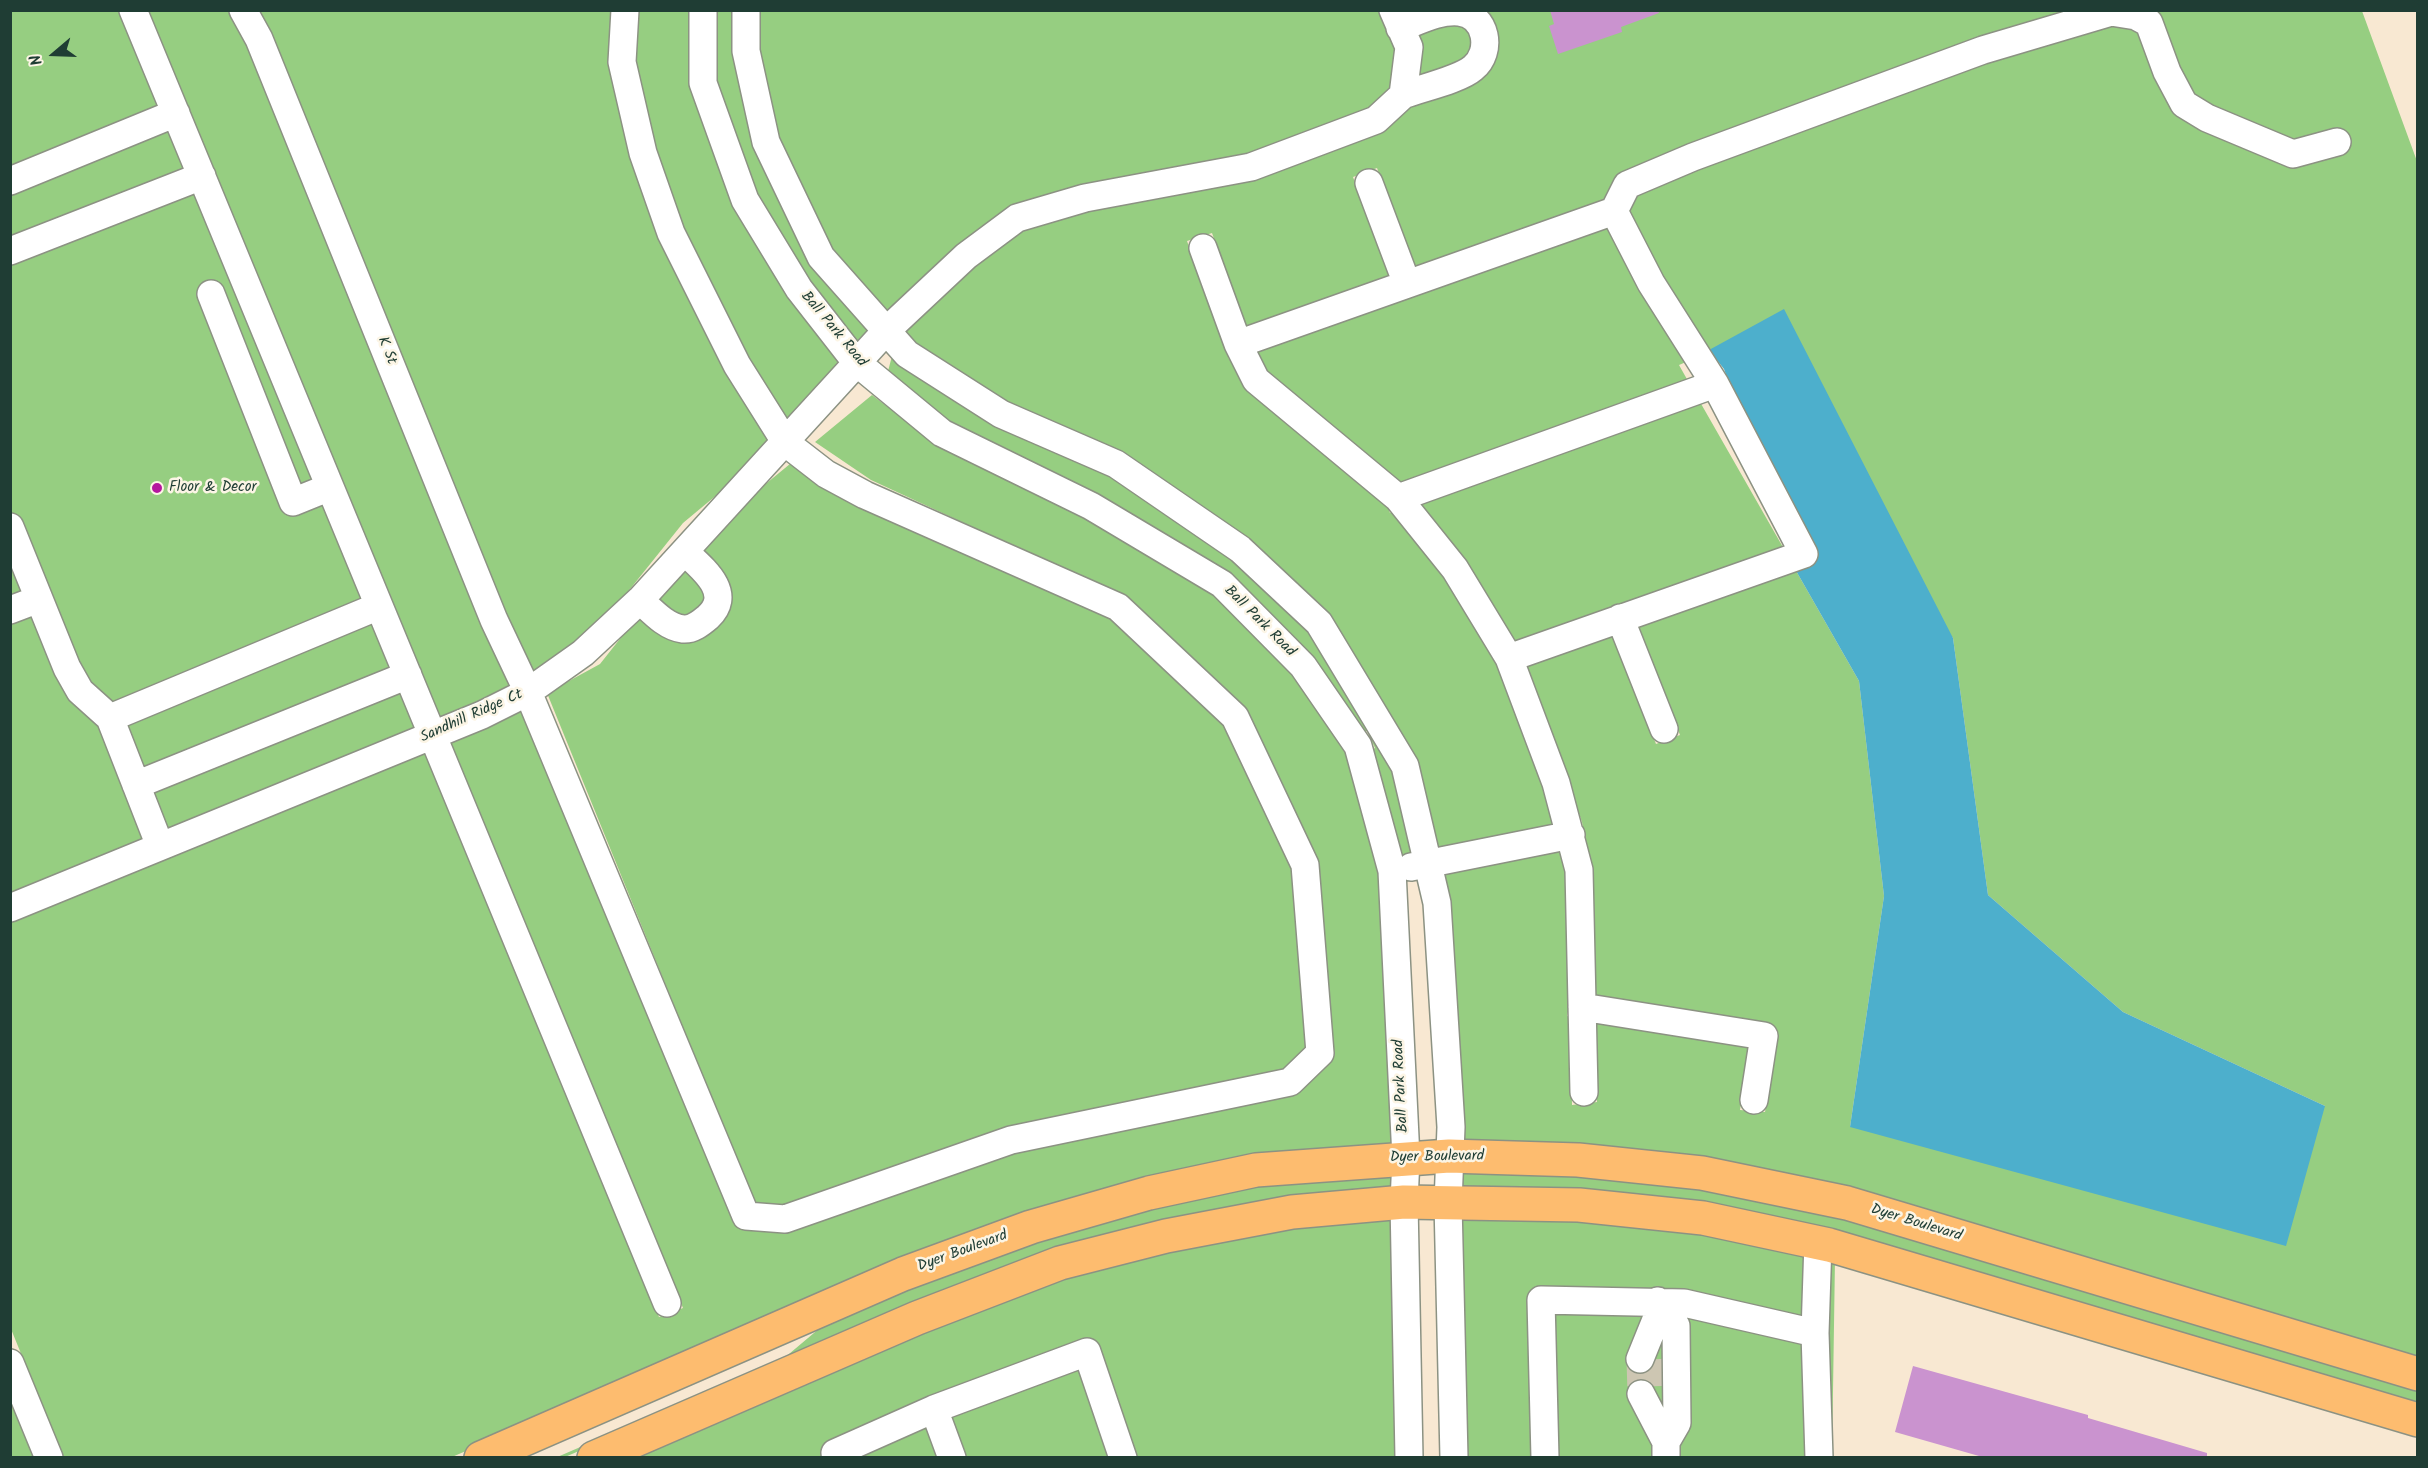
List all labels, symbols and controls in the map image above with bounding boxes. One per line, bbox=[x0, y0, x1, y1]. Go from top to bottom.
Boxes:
north arrow bbox=[24, 24, 84, 84]
text: N bbox=[23, 51, 50, 69]
street label: Ball Park Road bbox=[796, 289, 870, 371]
street label: K St bbox=[372, 334, 400, 368]
place label: Floor & Decor bbox=[169, 479, 257, 497]
marker: Floor & Decor bbox=[150, 481, 164, 495]
street label: Ball Park Road bbox=[1220, 583, 1298, 661]
street label: Sandhill Ridge Ct bbox=[418, 686, 526, 748]
street label: Ball Park Road bbox=[1391, 1039, 1413, 1133]
street label: Dyer Boulevard bbox=[1390, 1148, 1484, 1168]
street label: Dyer Boulevard bbox=[1868, 1202, 1964, 1246]
street label: Dyer Boulevard bbox=[916, 1227, 1010, 1277]

